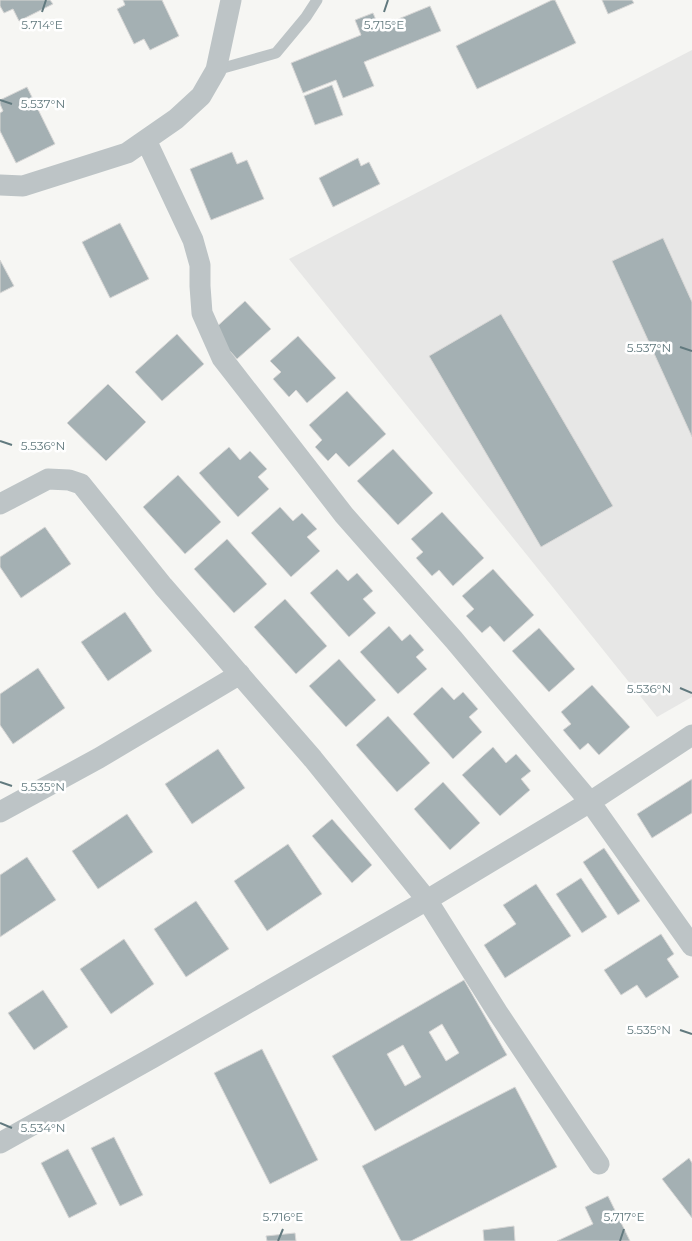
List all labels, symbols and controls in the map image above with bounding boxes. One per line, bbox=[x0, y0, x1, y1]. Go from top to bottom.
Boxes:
text: 5.714°E bbox=[21, 17, 63, 32]
text: 5.715°E bbox=[364, 17, 404, 32]
text: 5.537°N bbox=[21, 96, 65, 111]
text: 5.537°N bbox=[627, 340, 671, 355]
text: 5.536°N bbox=[21, 438, 65, 453]
text: 5.536°N bbox=[627, 681, 671, 696]
text: 5.535°N bbox=[21, 779, 65, 794]
text: 5.535°N bbox=[627, 1022, 671, 1037]
text: 5.534°N bbox=[20, 1120, 66, 1135]
text: 5.716°E bbox=[263, 1209, 303, 1224]
text: 5.717°E bbox=[604, 1209, 644, 1224]

